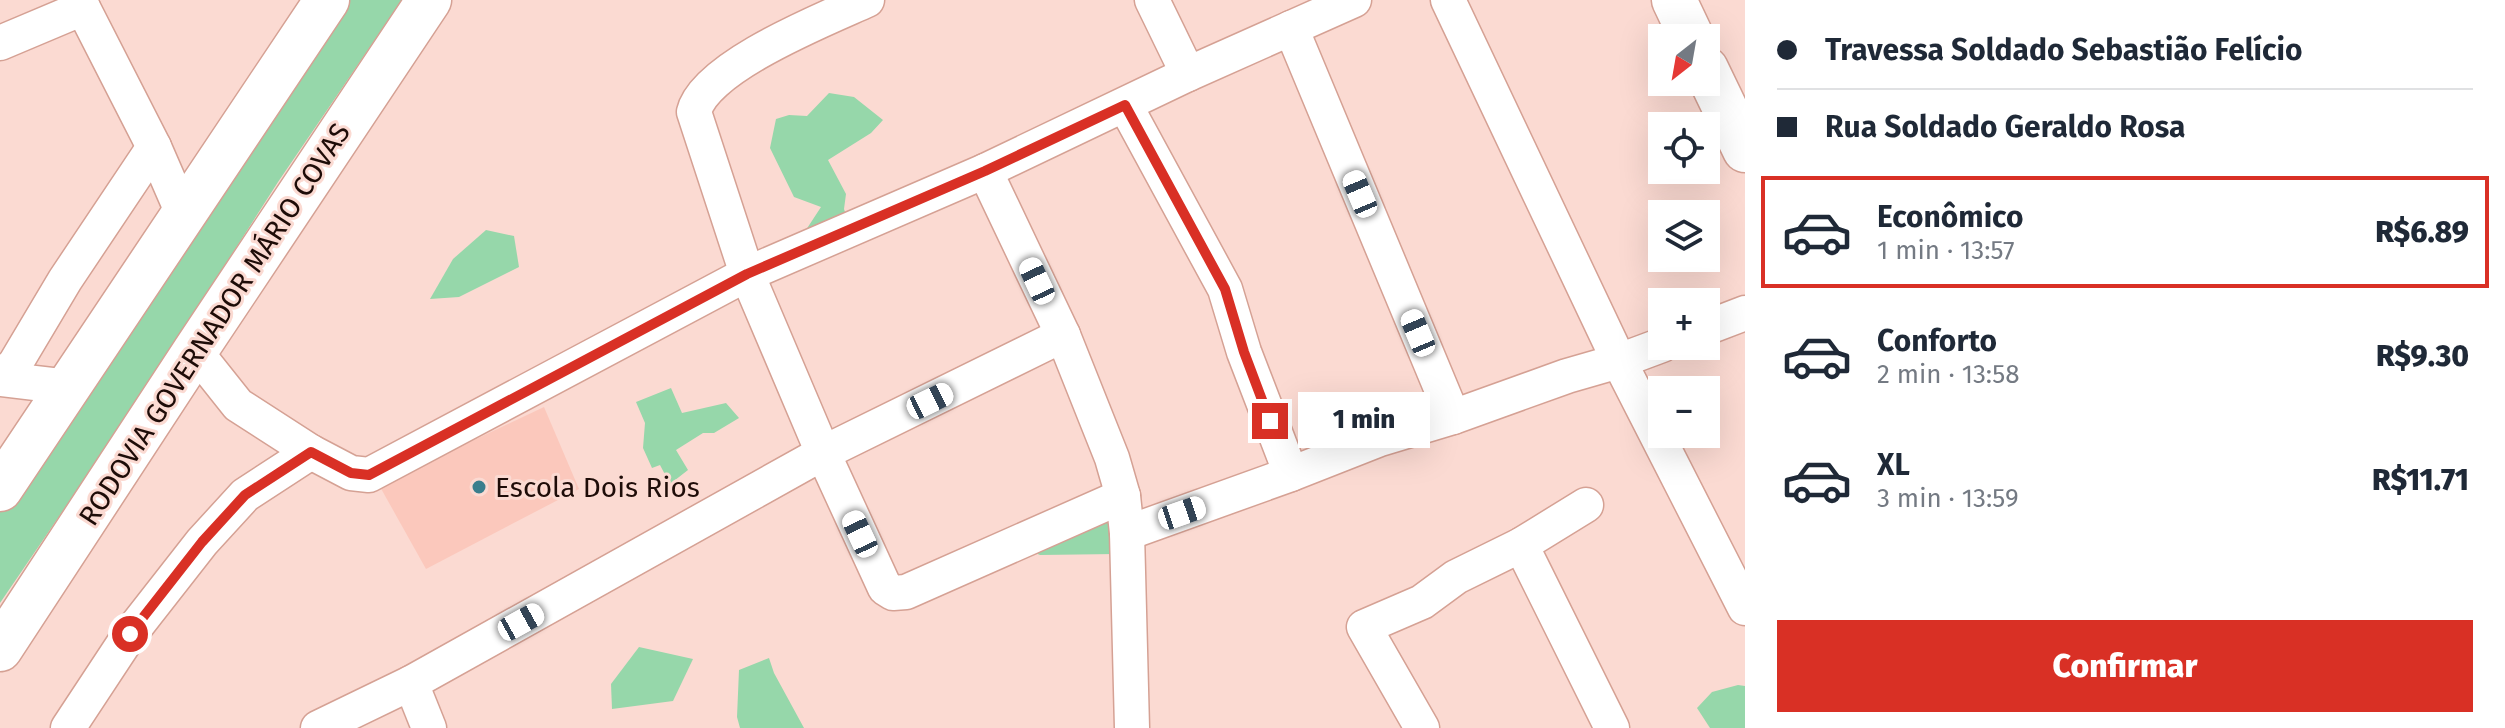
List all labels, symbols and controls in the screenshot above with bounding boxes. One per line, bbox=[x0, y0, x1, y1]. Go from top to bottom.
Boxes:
north arrow bbox=[1648, 24, 1720, 96]
map controls bbox=[1648, 24, 1720, 448]
text: Travessa Soldado Sebastião Felício bbox=[1825, 32, 2302, 68]
text: Rua Soldado Geraldo Rosa bbox=[1825, 109, 2185, 145]
button: locate bbox=[1648, 112, 1720, 184]
street label: RODOVIA GOVERNADOR MÁRIO COVAS bbox=[72, 117, 357, 531]
car bbox=[1340, 167, 1380, 221]
icon: car bbox=[1781, 196, 1853, 268]
text: Econômico bbox=[1877, 199, 2023, 235]
button: layers bbox=[1648, 200, 1720, 272]
text: R$6.89 bbox=[2375, 214, 2469, 250]
text: 1 min · 13:57 bbox=[1877, 235, 2015, 266]
car bbox=[1016, 254, 1058, 308]
button: + bbox=[1648, 288, 1720, 360]
car bbox=[1398, 306, 1438, 360]
icon: car bbox=[1781, 320, 1853, 392]
text: Conforto bbox=[1877, 323, 1997, 359]
text: R$9.30 bbox=[2376, 338, 2469, 374]
text: 2 min · 13:58 bbox=[1877, 359, 2020, 390]
button: − bbox=[1648, 376, 1720, 448]
car bbox=[903, 380, 957, 422]
callout: 1 min bbox=[1298, 393, 1430, 449]
route end bbox=[1252, 403, 1288, 439]
text: 1 min bbox=[1333, 404, 1395, 435]
icon: car bbox=[1781, 444, 1853, 516]
text: XL bbox=[1877, 447, 1910, 483]
text: R$11.71 bbox=[2372, 462, 2469, 498]
place label: Escola Dois Rios bbox=[495, 471, 700, 504]
marker: Escola Dois Rios bbox=[470, 478, 488, 496]
text: 3 min · 13:59 bbox=[1877, 483, 2019, 514]
car bbox=[1155, 494, 1209, 532]
car bbox=[839, 507, 881, 561]
car bbox=[494, 600, 548, 644]
route start bbox=[112, 616, 148, 652]
button: Confirmar bbox=[1777, 620, 2473, 712]

